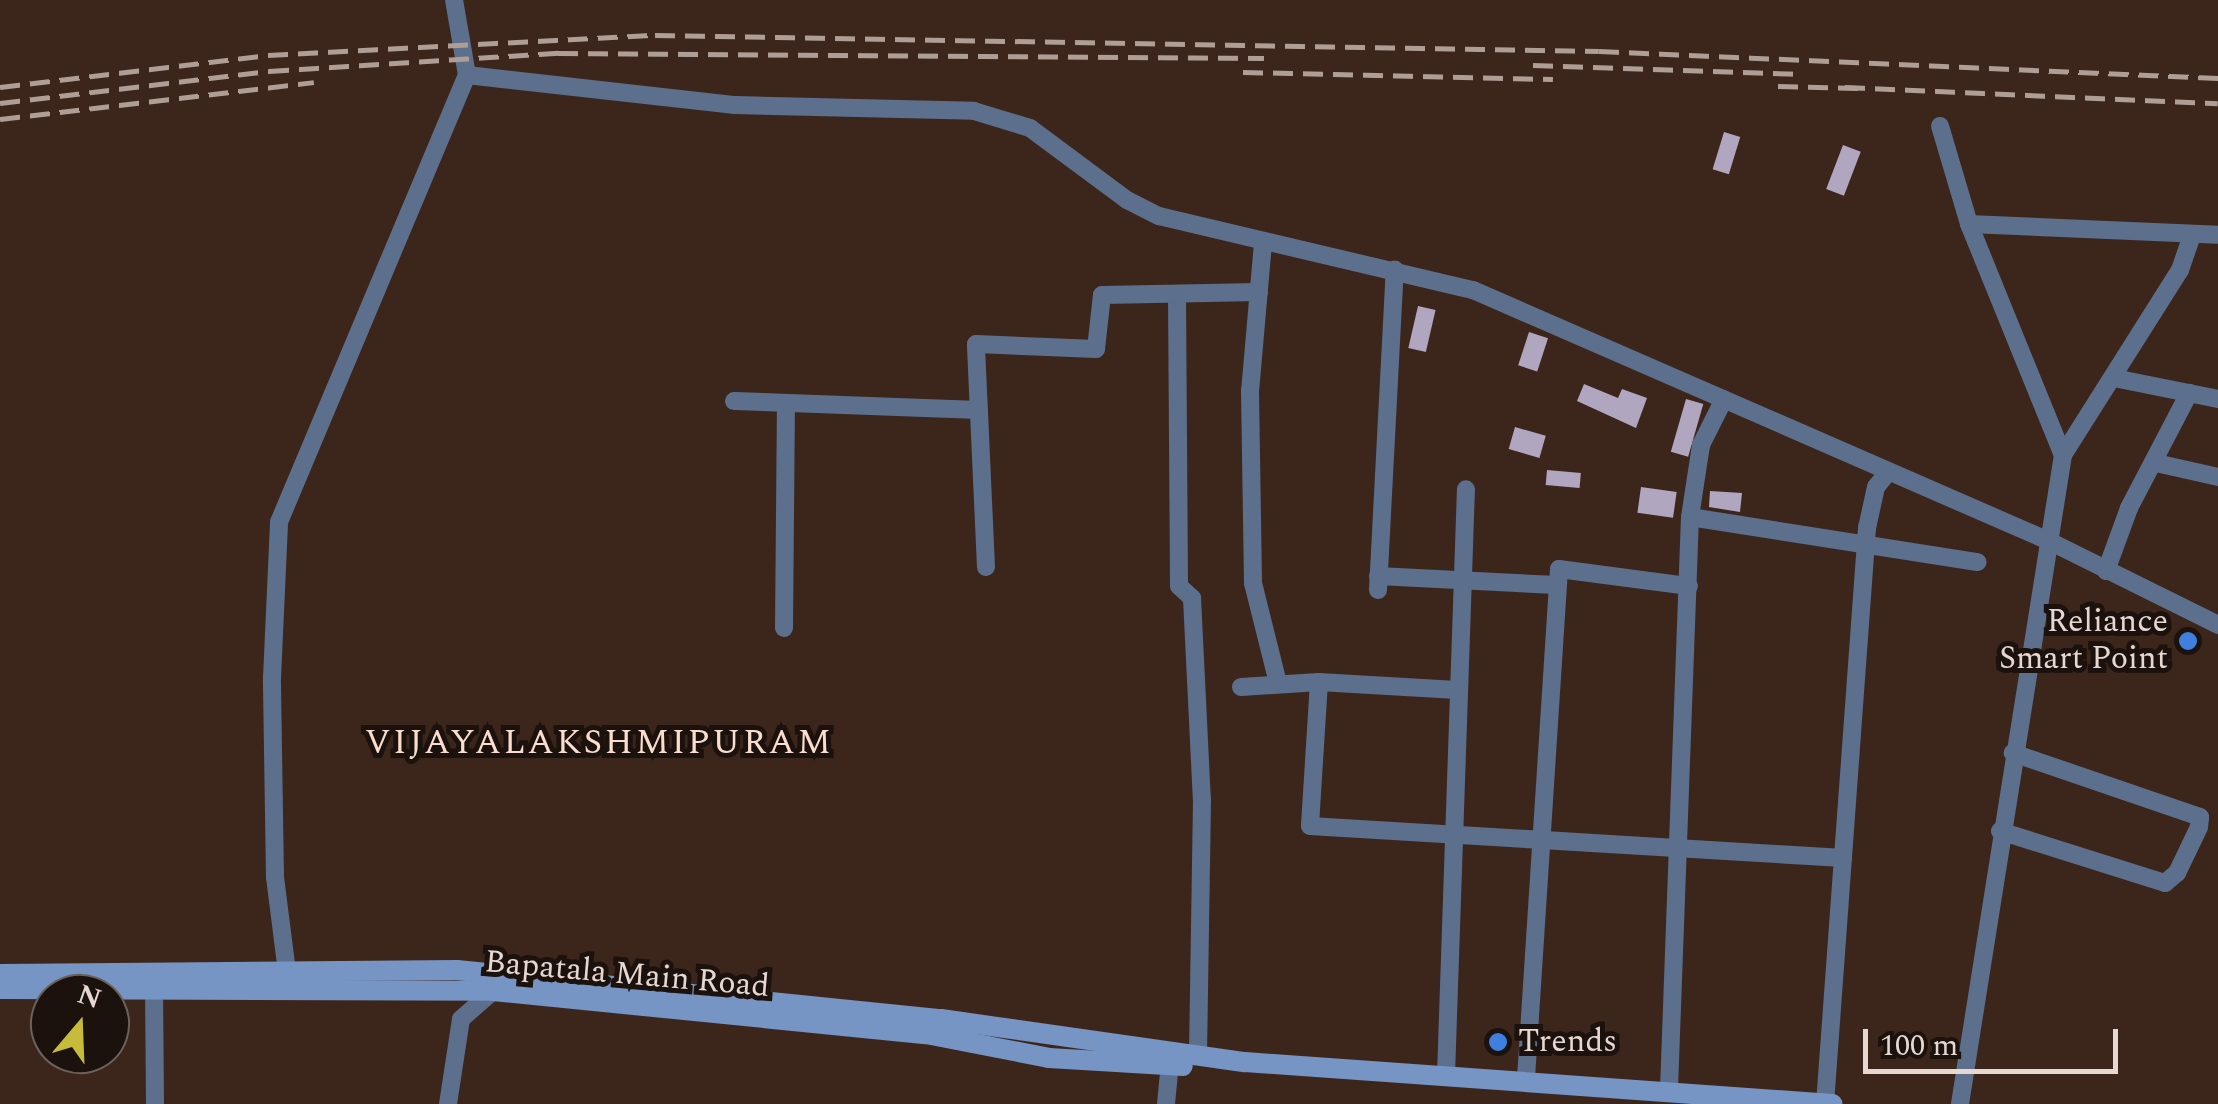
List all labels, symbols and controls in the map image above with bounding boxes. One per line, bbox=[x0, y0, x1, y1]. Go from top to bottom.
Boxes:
place label: Reliance Smart Point bbox=[1999, 604, 2168, 679]
marker: Reliance Smart Point bbox=[2177, 630, 2199, 652]
district label: VIJAYALAKSHMIPURAM bbox=[365, 722, 833, 764]
street label: Bapatala Main Road bbox=[483, 943, 771, 1007]
text: N bbox=[71, 973, 107, 1021]
north arrow bbox=[30, 974, 130, 1074]
scale bar bbox=[1868, 1009, 2123, 1071]
place label: Trends bbox=[1518, 1023, 1617, 1061]
text: 100 m bbox=[1880, 1023, 1958, 1069]
marker: Trends bbox=[1487, 1031, 1509, 1053]

